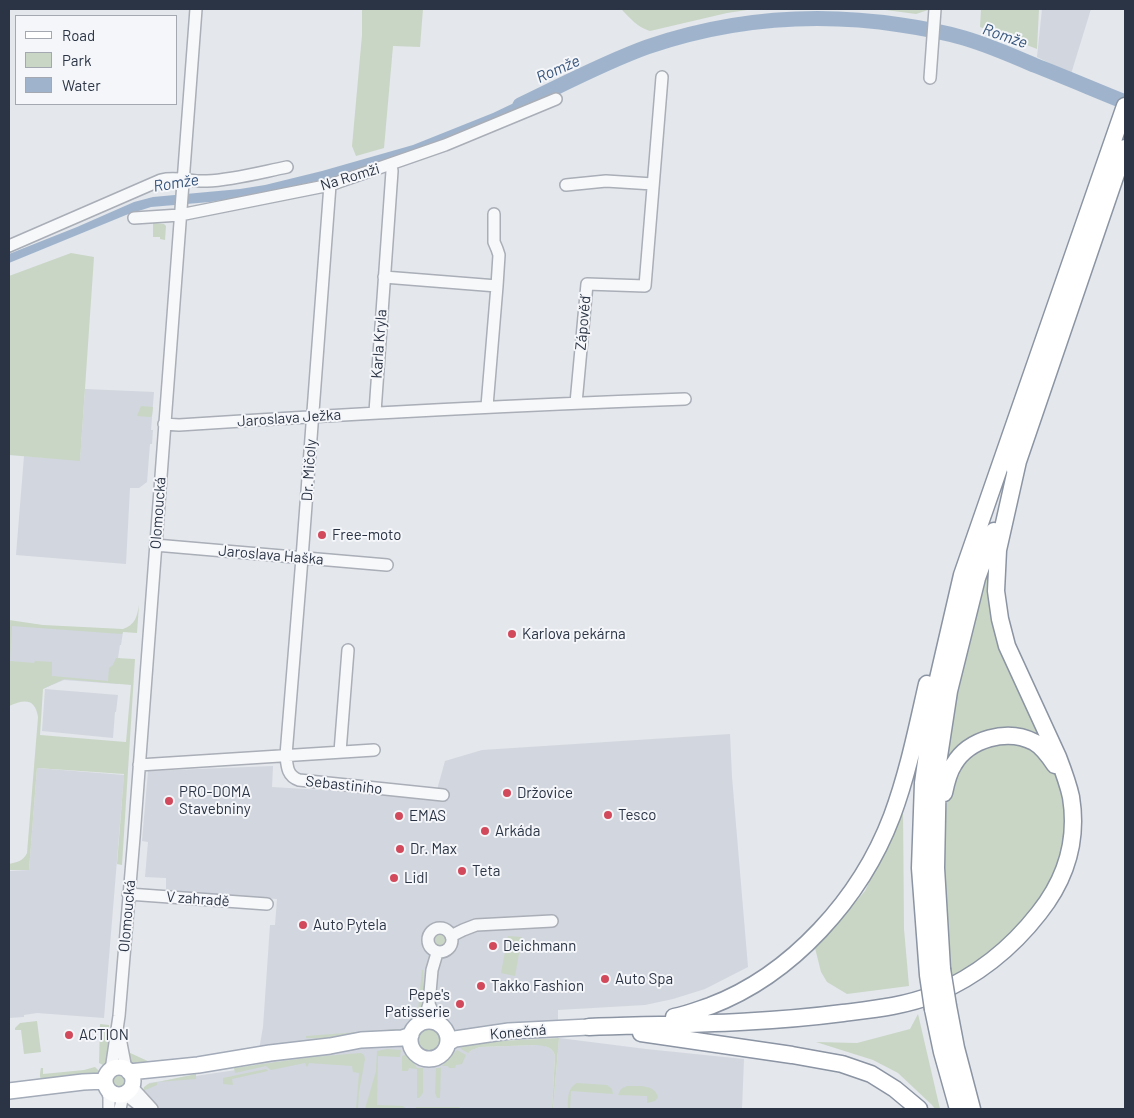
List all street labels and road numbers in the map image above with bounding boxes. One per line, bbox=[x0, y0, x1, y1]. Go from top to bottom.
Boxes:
street label: Na Romži bbox=[318, 159, 382, 195]
street label: Zápověď bbox=[572, 295, 594, 351]
street label: Karla Kryla bbox=[368, 309, 390, 379]
street label: Jaroslava Ježka bbox=[236, 405, 342, 431]
street label: Dr. Mičoly bbox=[298, 438, 320, 502]
street label: Olomoucká bbox=[147, 476, 169, 550]
street label: Jaroslava Haška bbox=[218, 541, 324, 569]
street label: Sebastiniho bbox=[305, 772, 383, 798]
street label: Olomoucká bbox=[115, 879, 139, 953]
street label: V zahradě bbox=[166, 888, 230, 910]
street label: Konečná bbox=[489, 1021, 547, 1043]

